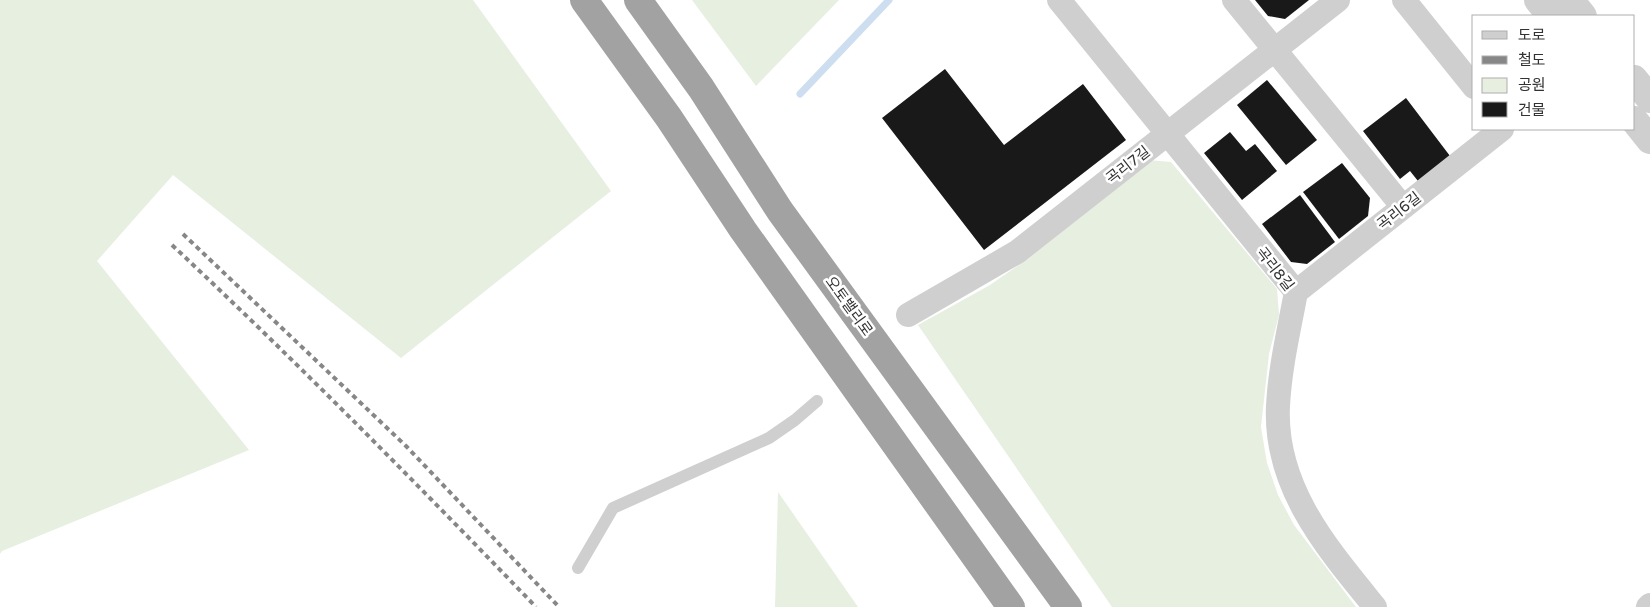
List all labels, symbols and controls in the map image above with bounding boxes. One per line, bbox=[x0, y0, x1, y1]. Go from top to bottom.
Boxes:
legend bbox=[1472, 15, 1635, 130]
text: 도로 bbox=[1518, 26, 1546, 44]
text: 철도 bbox=[1518, 51, 1546, 69]
text: 공원 bbox=[1518, 76, 1546, 94]
text: 건물 bbox=[1518, 101, 1546, 119]
street label: 곡리7길 bbox=[1102, 142, 1154, 188]
street label: 곡리6길 bbox=[1373, 188, 1425, 234]
street label: 곡리8길 bbox=[1252, 243, 1298, 295]
street label: 오토밸리로 bbox=[821, 273, 877, 339]

